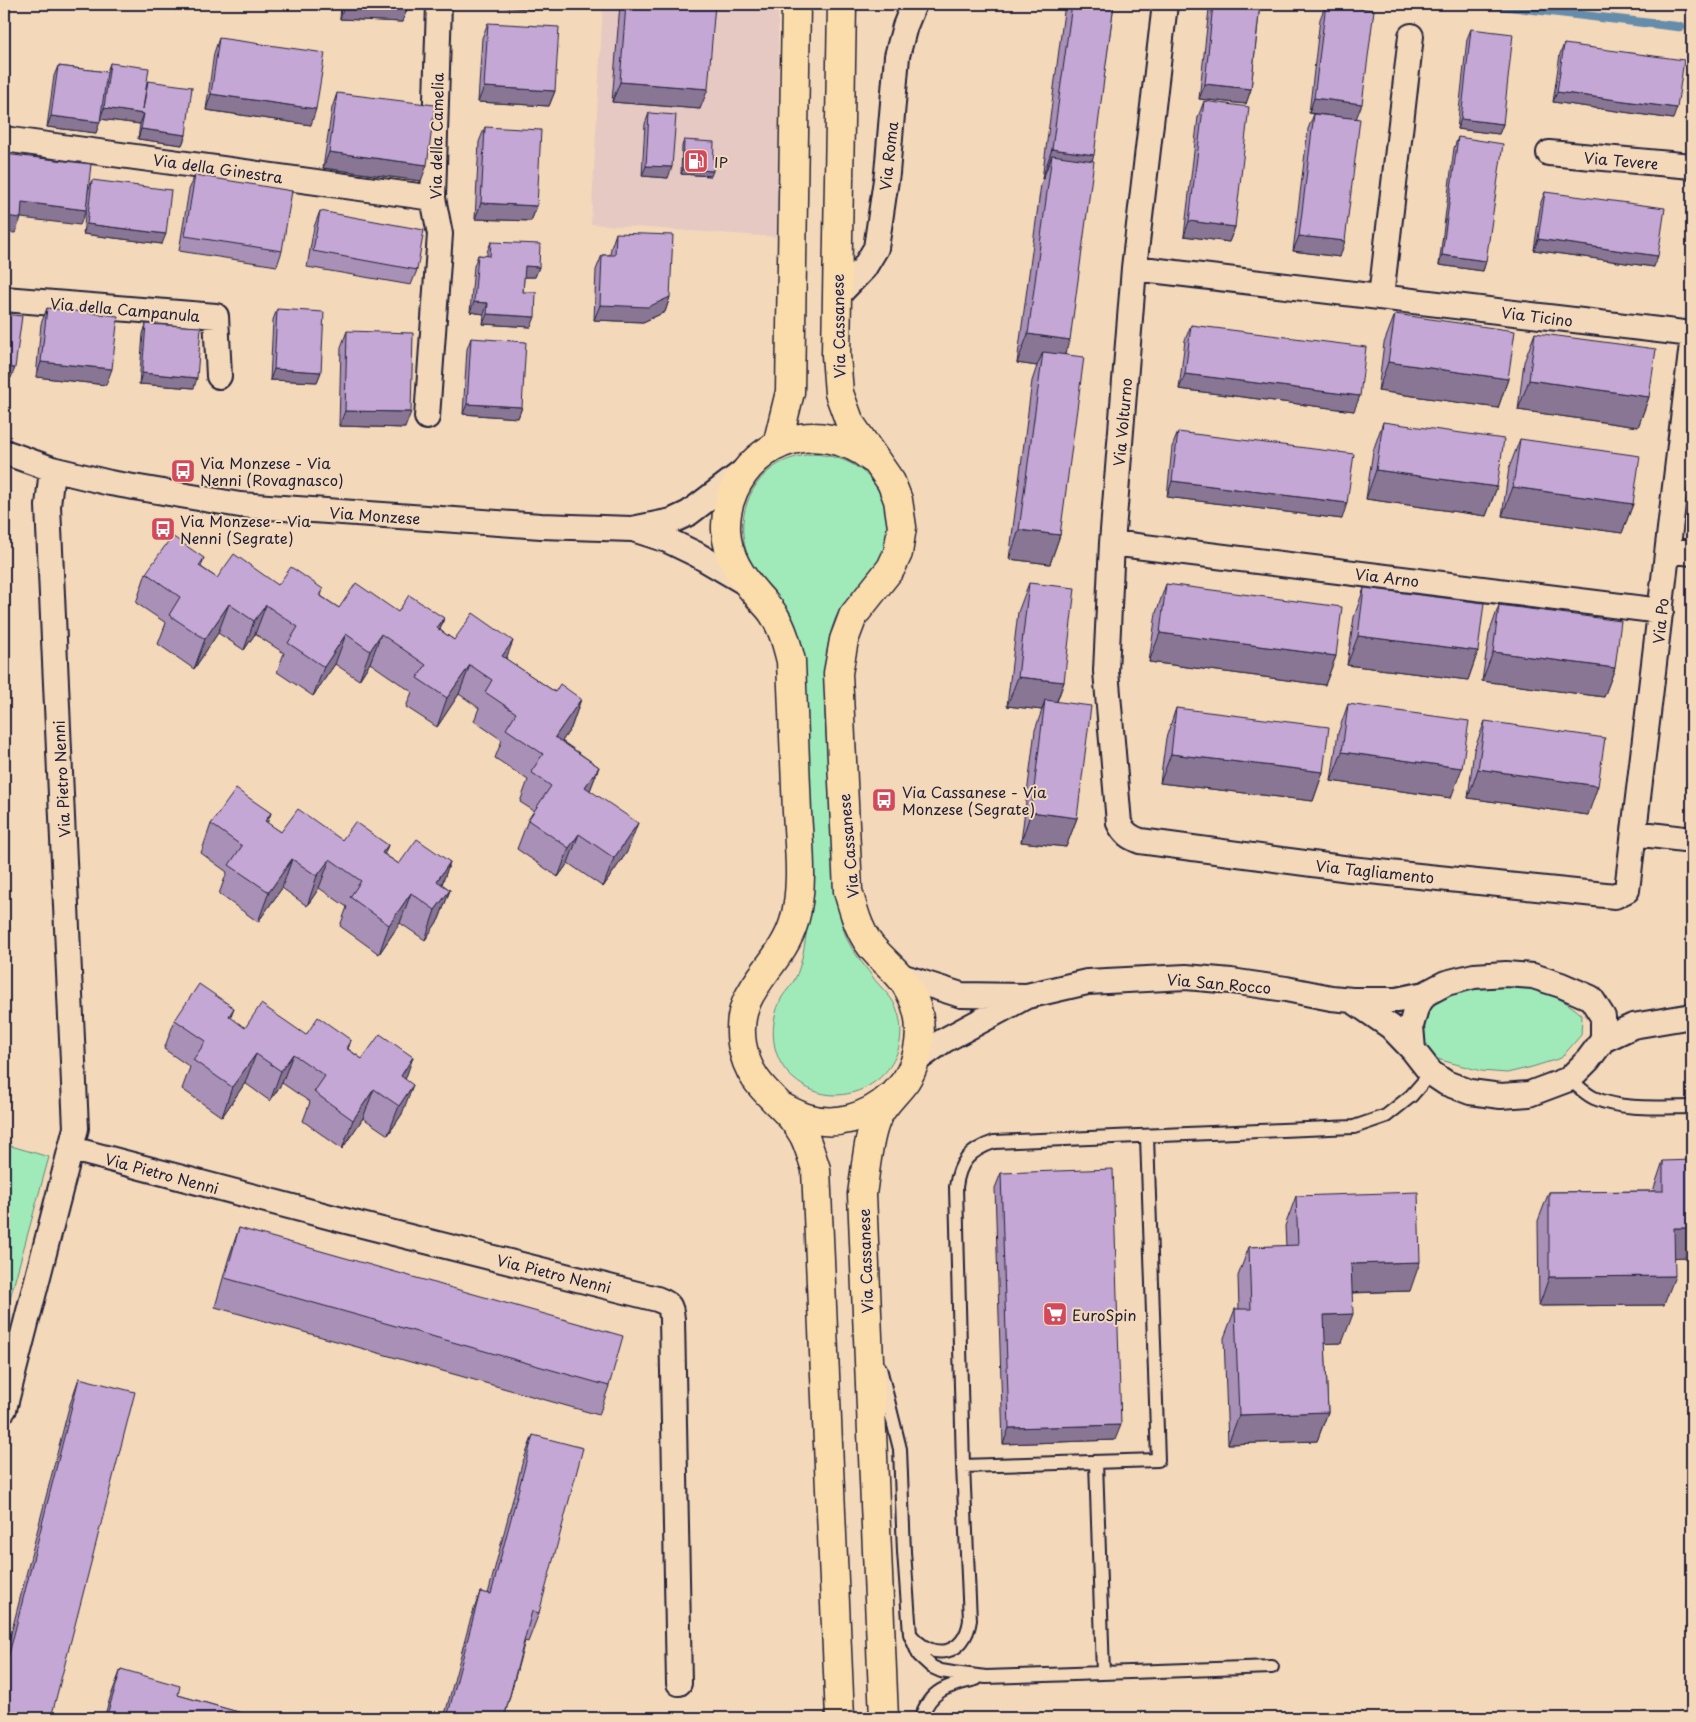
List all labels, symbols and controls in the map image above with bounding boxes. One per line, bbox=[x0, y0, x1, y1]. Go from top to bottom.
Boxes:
street label: Via della Camelia bbox=[423, 72, 449, 200]
street label: Via Roma bbox=[873, 120, 903, 192]
street label: Via Tevere bbox=[1583, 145, 1659, 175]
street label: Via della Ginestra bbox=[152, 148, 285, 189]
fuel station icon: IP bbox=[683, 148, 709, 174]
place label: IP bbox=[714, 150, 728, 173]
street label: Via Cassanese bbox=[826, 273, 850, 379]
street label: Via della Campanula bbox=[49, 291, 202, 327]
street label: Via Ticino bbox=[1500, 300, 1574, 332]
street label: Via Volturno bbox=[1107, 377, 1137, 467]
place label: Via Monzese - Via Nenni (Rovagnasco) bbox=[200, 451, 344, 491]
bus stop icon: Via Monzese - Via Nenni (Rovagnasco) bbox=[170, 458, 196, 484]
street label: Via Monzese bbox=[329, 500, 421, 530]
place label: Via Monzese - Via Nenni (Segrate) bbox=[180, 509, 311, 549]
bus stop icon: Via Monzese - Via Nenni (Segrate) bbox=[150, 516, 176, 542]
street label: Via Arno bbox=[1354, 562, 1420, 592]
street label: Via Po bbox=[1646, 597, 1674, 645]
street label: Via Pietro Nenni bbox=[46, 720, 76, 838]
place label: Via Cassanese - Via Monzese (Segrate) bbox=[902, 780, 1047, 820]
bus stop icon: Via Cassanese - Via Monzese (Segrate) bbox=[871, 787, 897, 813]
street label: Via Cassanese bbox=[832, 793, 864, 899]
street label: Via Tagliamento bbox=[1315, 853, 1435, 889]
street label: Via San Rocco bbox=[1166, 967, 1272, 999]
street label: Via Pietro Nenni bbox=[102, 1147, 222, 1199]
street label: Via Cassanese bbox=[852, 1208, 878, 1314]
street label: Via Pietro Nenni bbox=[494, 1248, 614, 1298]
supermarket icon: EuroSpin bbox=[1042, 1301, 1068, 1327]
place label: EuroSpin bbox=[1072, 1303, 1137, 1326]

